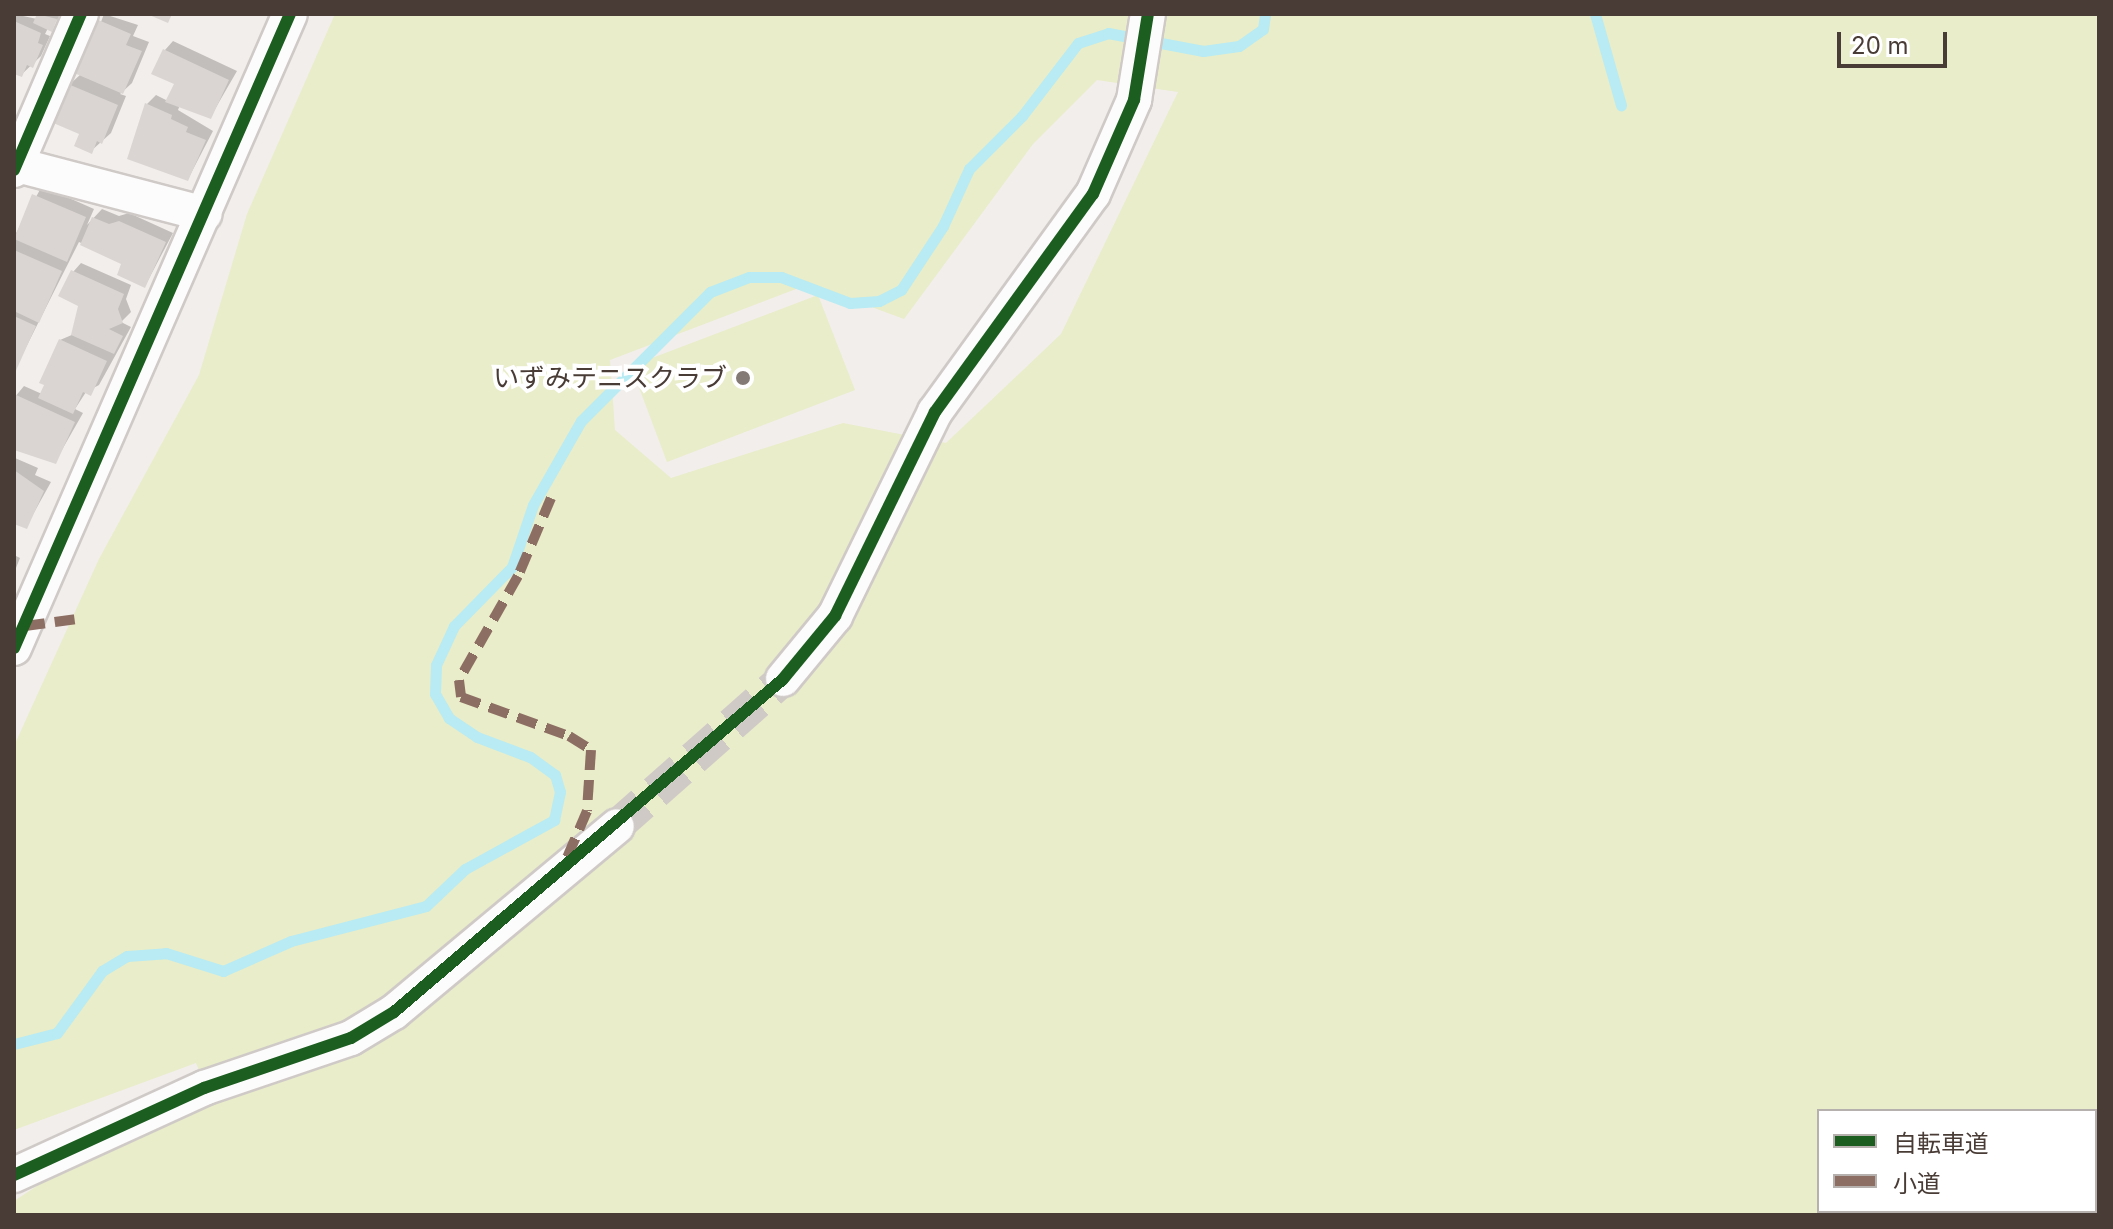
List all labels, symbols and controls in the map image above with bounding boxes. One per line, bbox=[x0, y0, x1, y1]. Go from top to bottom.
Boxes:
scale bar bbox=[1841, 16, 1951, 66]
text: 20 m bbox=[1851, 31, 1909, 60]
place label: いずみテニスクラブ bbox=[493, 362, 727, 394]
marker: いずみテニスクラブ bbox=[734, 369, 752, 387]
legend bbox=[1817, 1109, 2097, 1213]
text: 自転車道 bbox=[1893, 1129, 1989, 1158]
text: 小道 bbox=[1893, 1169, 1941, 1198]

